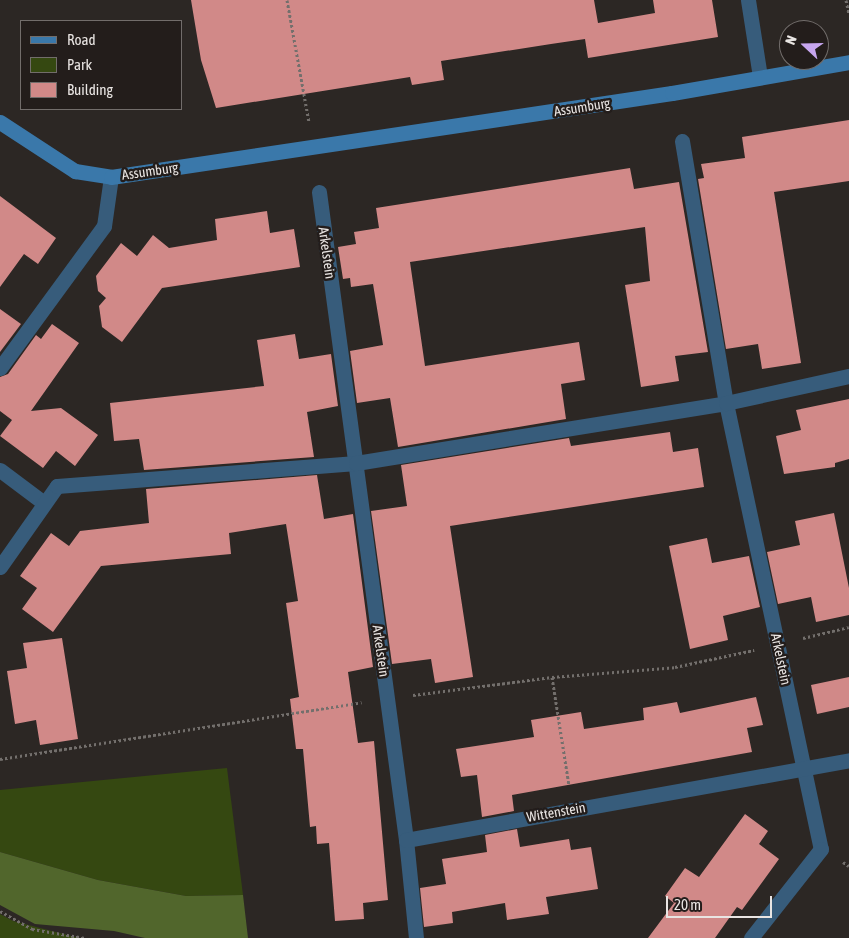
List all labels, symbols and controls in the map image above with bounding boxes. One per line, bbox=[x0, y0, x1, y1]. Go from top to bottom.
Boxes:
legend bbox=[20, 20, 182, 110]
north arrow bbox=[779, 20, 829, 70]
text: Road bbox=[67, 31, 96, 48]
text: N bbox=[782, 33, 800, 47]
text: Park bbox=[67, 56, 92, 73]
text: Building bbox=[67, 81, 113, 98]
street label: Assumburg bbox=[553, 94, 611, 120]
street label: Assumburg bbox=[121, 159, 179, 183]
street label: Arkelstein bbox=[315, 226, 339, 280]
street label: Arkelstein bbox=[369, 624, 393, 678]
street label: Arkelstein bbox=[767, 632, 795, 686]
street label: Wittenstein bbox=[525, 799, 587, 825]
scale bar bbox=[669, 886, 775, 918]
text: 20 m bbox=[674, 896, 701, 913]

